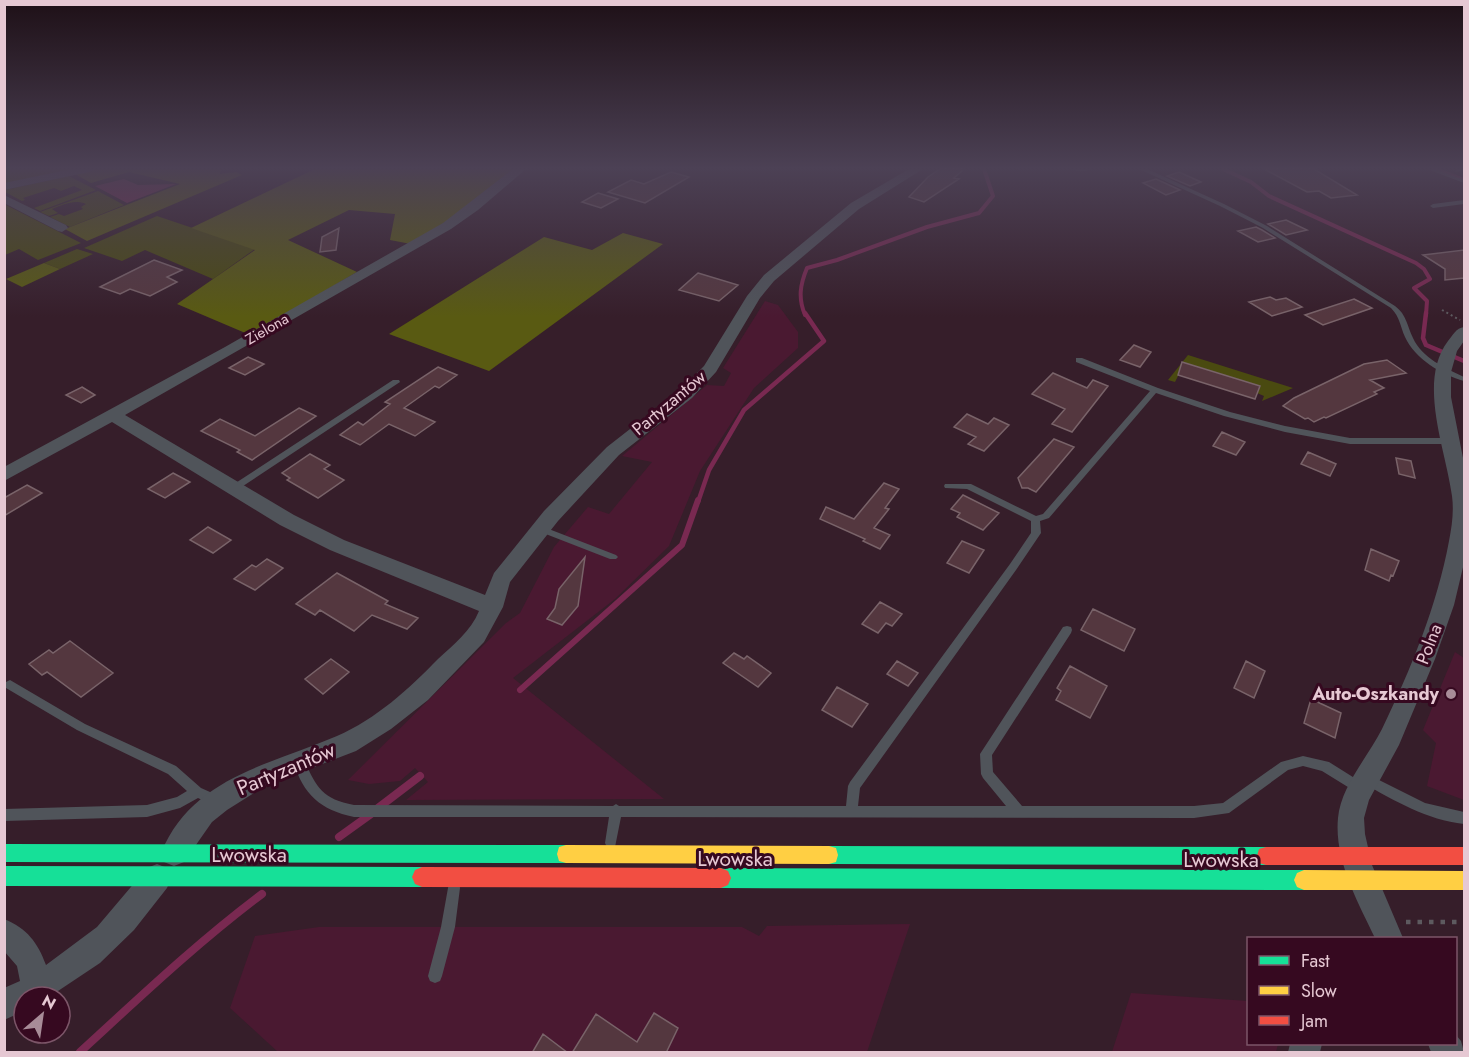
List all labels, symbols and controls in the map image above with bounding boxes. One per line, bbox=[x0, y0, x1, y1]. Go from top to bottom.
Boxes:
street label: Zielona bbox=[241, 308, 293, 350]
street label: Partyzantów bbox=[626, 364, 712, 442]
street label: Polna bbox=[1409, 620, 1449, 668]
place label: Auto-Oszkandy bbox=[1311, 681, 1440, 707]
marker: Auto-Oszkandy bbox=[1444, 687, 1458, 701]
street label: Partyzantów bbox=[232, 735, 341, 803]
street label: Lwowska bbox=[211, 840, 287, 870]
street label: Lwowska bbox=[697, 844, 773, 874]
street label: Lwowska bbox=[1183, 845, 1259, 875]
legend bbox=[1247, 937, 1457, 1045]
text: Fast bbox=[1301, 948, 1330, 974]
text: Slow bbox=[1301, 978, 1338, 1004]
north arrow bbox=[12, 985, 72, 1045]
text: N bbox=[38, 989, 60, 1015]
text: Jam bbox=[1299, 1008, 1328, 1034]

